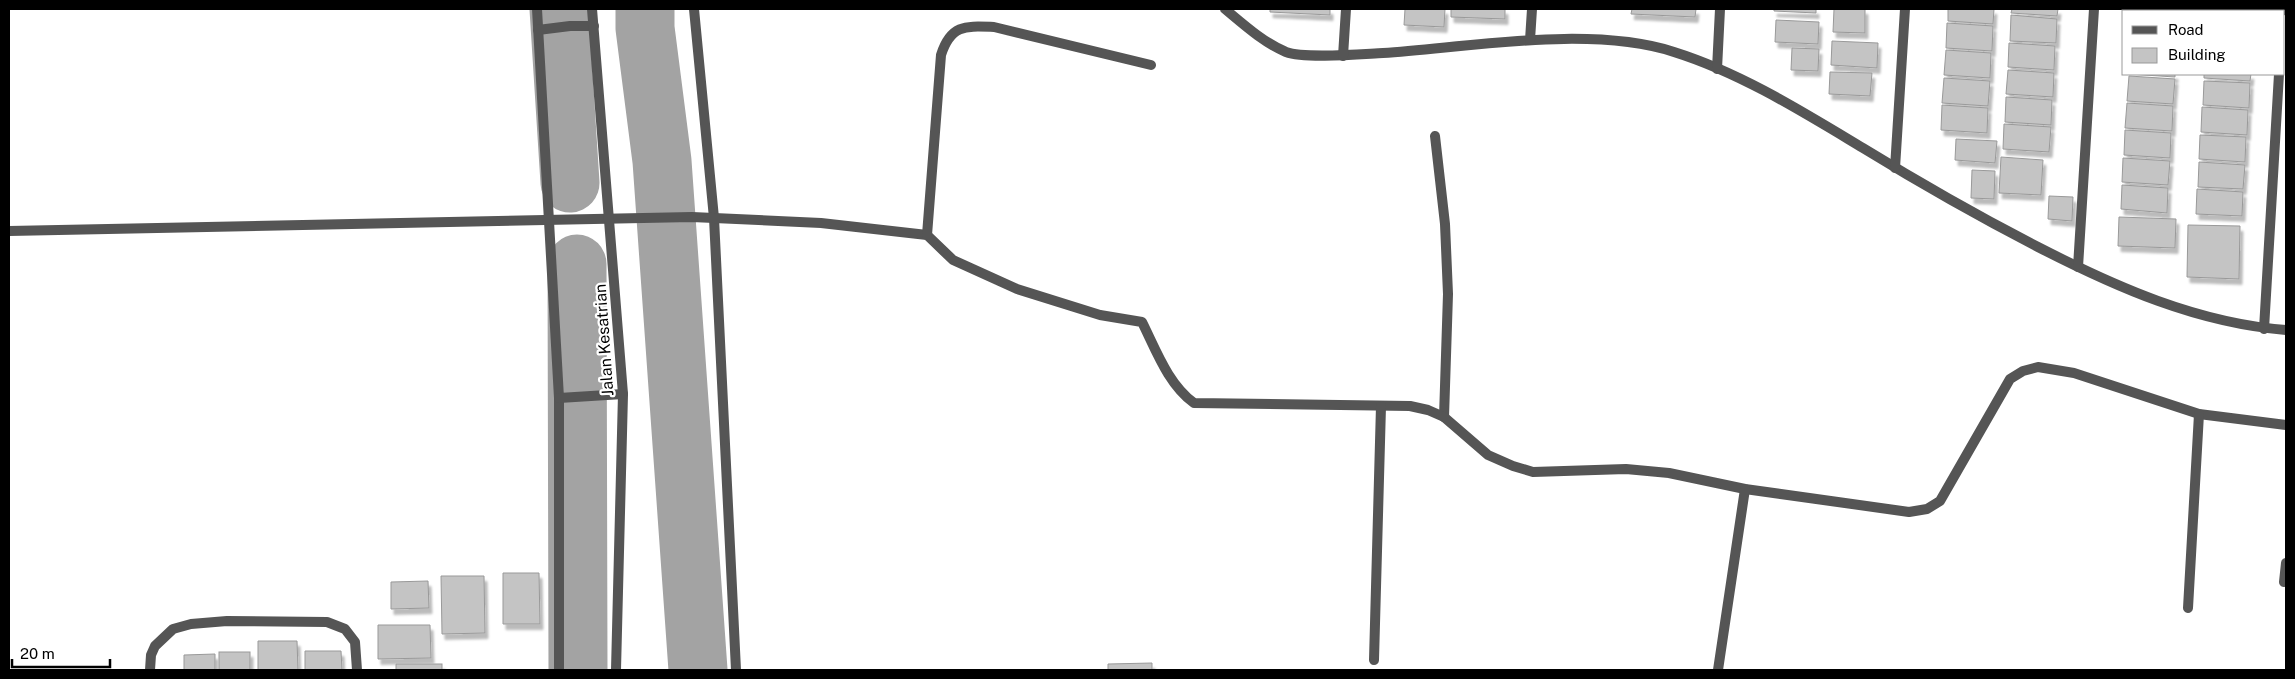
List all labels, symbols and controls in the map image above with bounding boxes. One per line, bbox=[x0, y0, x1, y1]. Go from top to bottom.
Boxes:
legend bbox=[2122, 10, 2285, 75]
text: Road bbox=[2168, 21, 2204, 38]
text: Building bbox=[2168, 46, 2226, 63]
street label: Jalan Kesatrian bbox=[591, 283, 617, 397]
scale bar bbox=[12, 636, 110, 668]
text: 20 m bbox=[20, 645, 55, 662]

